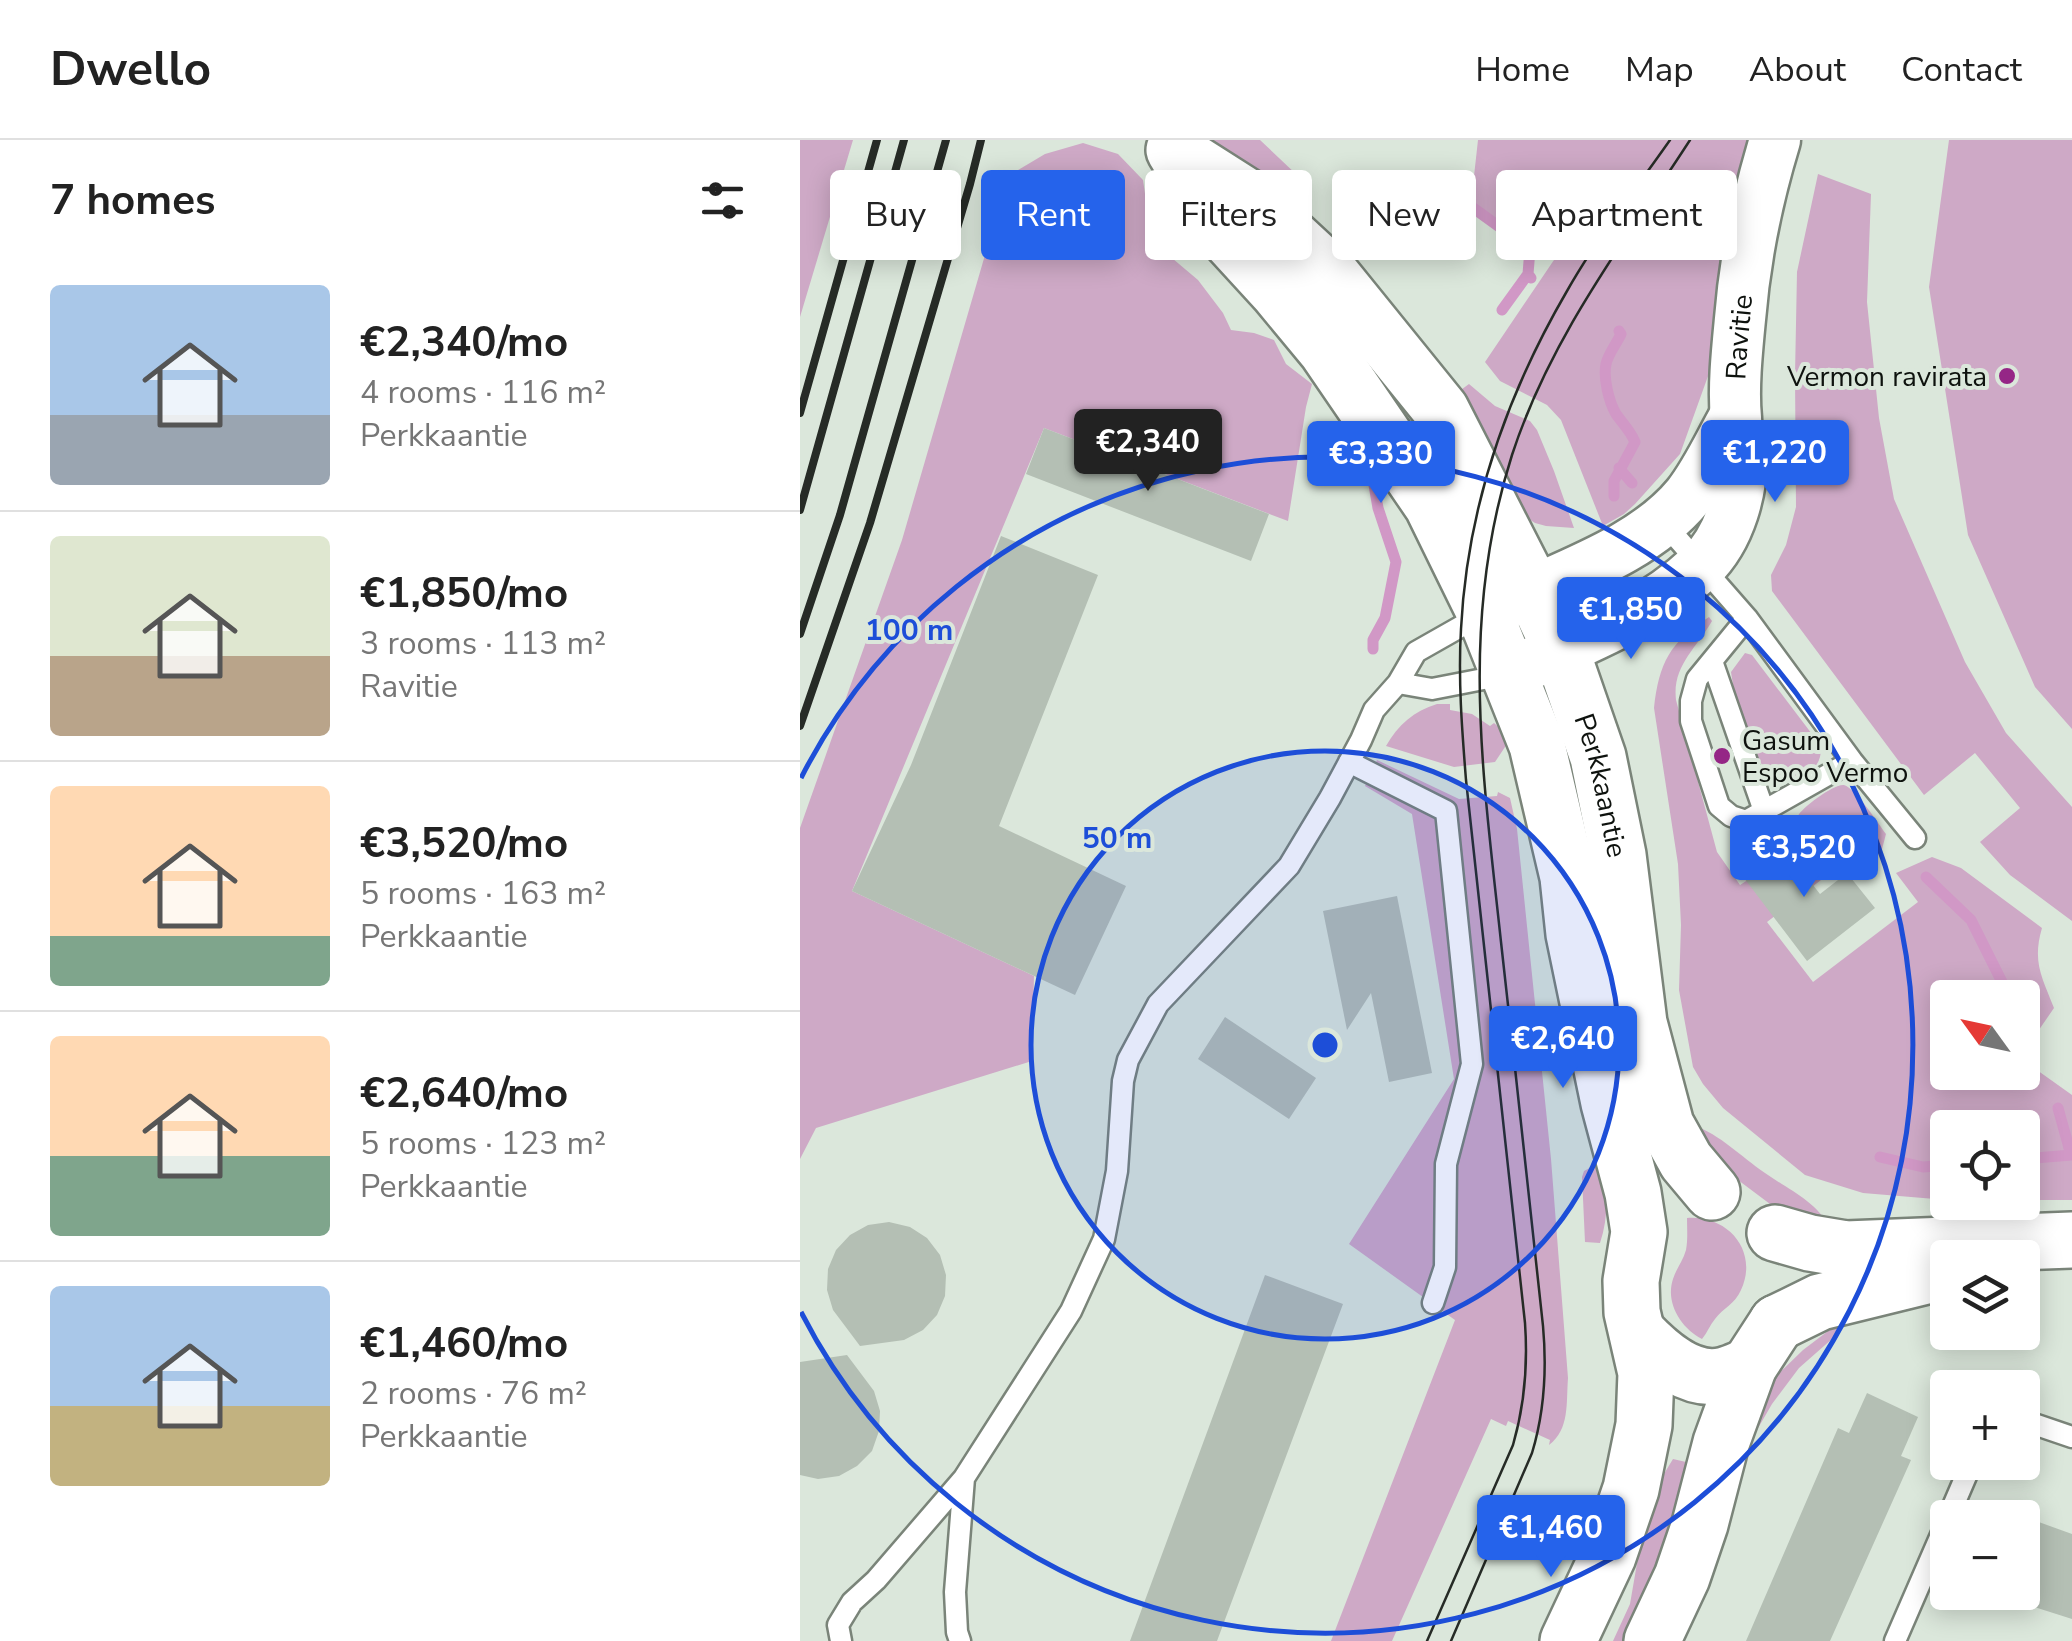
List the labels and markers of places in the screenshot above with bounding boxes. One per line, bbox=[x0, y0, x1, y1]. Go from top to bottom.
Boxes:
place label: Vermon ravirata bbox=[1786, 358, 1987, 396]
marker: Vermon ravirata bbox=[1996, 365, 2018, 387]
pin: €2,340 bbox=[1067, 409, 1229, 494]
pin: €1,220 bbox=[1694, 420, 1856, 505]
pin: €3,330 bbox=[1300, 421, 1462, 506]
pin: €1,850 bbox=[1550, 577, 1712, 662]
place label: Gasum Espoo Vermo bbox=[1742, 722, 1908, 792]
marker: Gasum Espoo Vermo bbox=[1711, 745, 1733, 767]
pin: €3,520 bbox=[1723, 815, 1885, 900]
pin: €2,640 bbox=[1482, 1006, 1644, 1091]
centre of rings bbox=[1307, 1027, 1343, 1063]
pin: €1,460 bbox=[1470, 1495, 1632, 1580]

